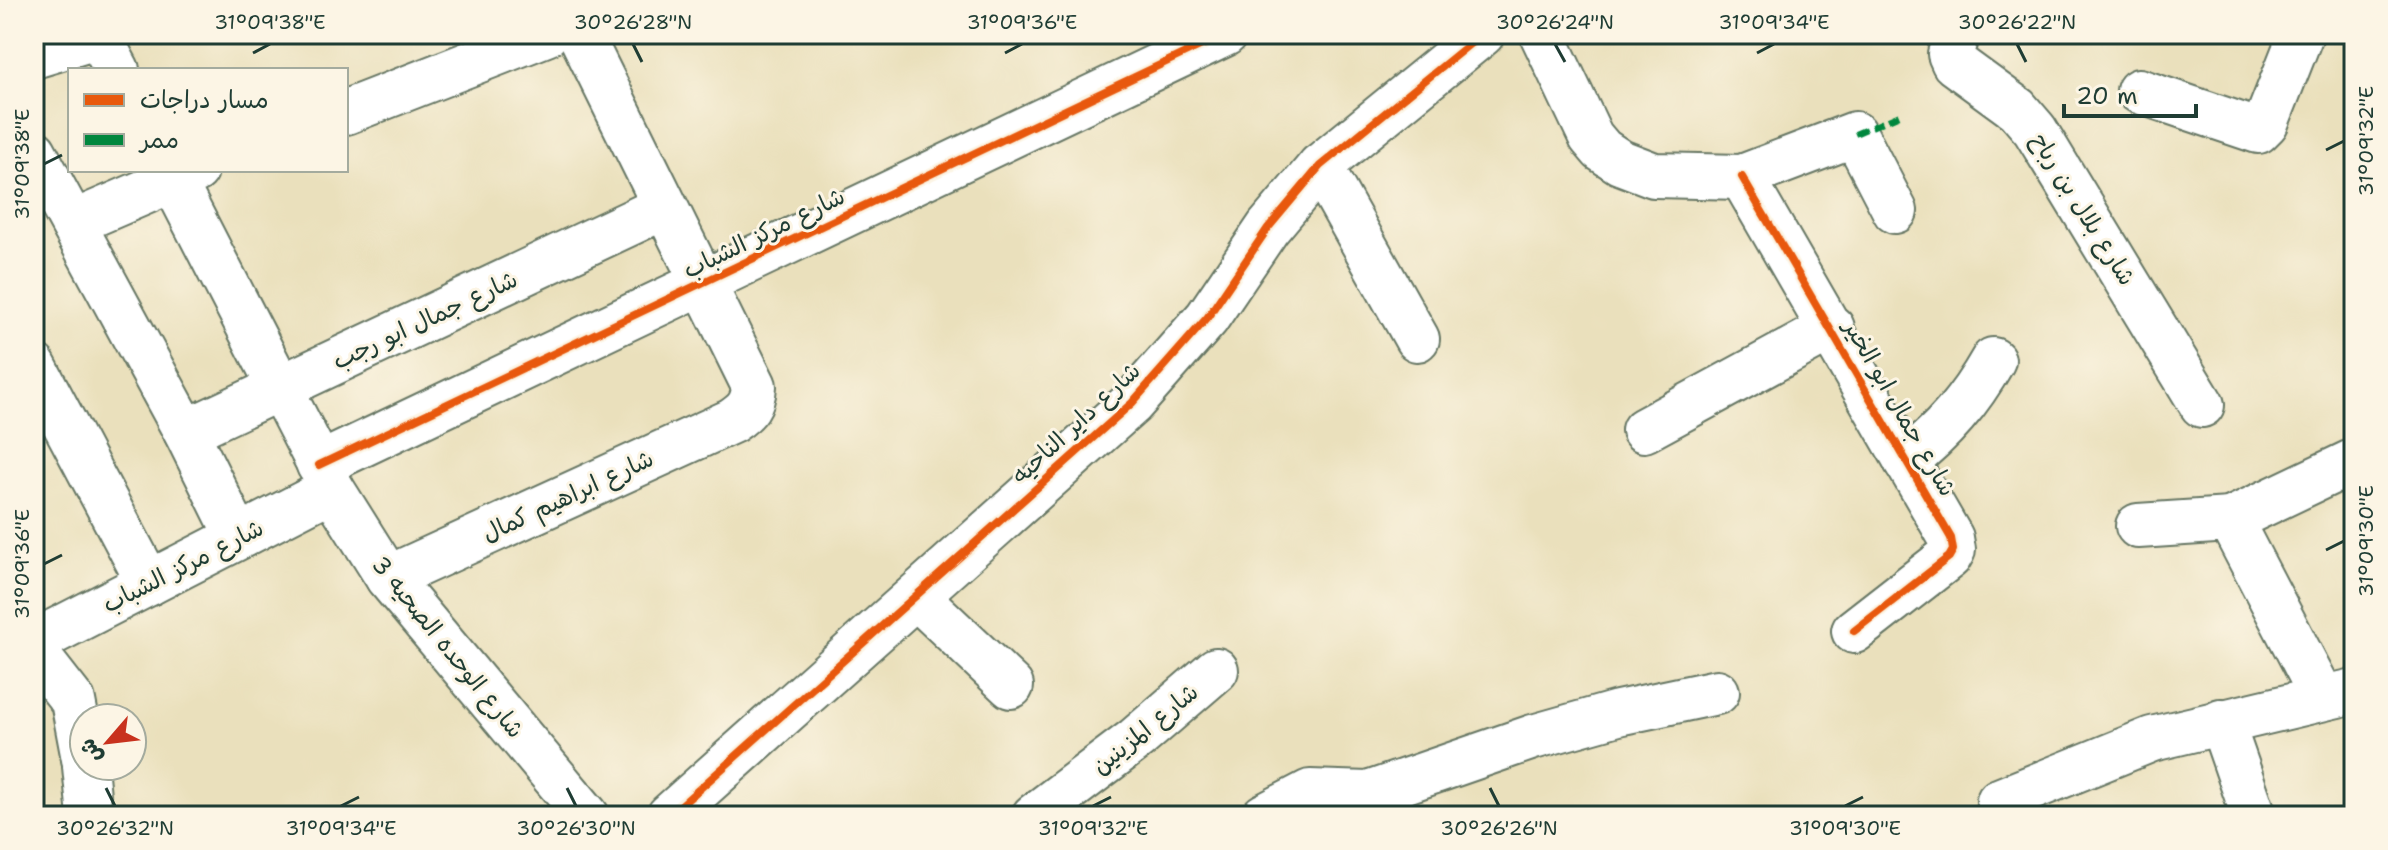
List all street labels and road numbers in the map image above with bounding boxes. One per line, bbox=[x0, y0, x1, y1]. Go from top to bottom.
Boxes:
street label: شارع بلال بن رباح bbox=[2022, 126, 2143, 292]
street label: شارع مركز الشباب bbox=[678, 180, 851, 287]
street label: شارع جمال ابو رجب bbox=[327, 263, 523, 378]
street label: شارع جمال ابو الخير bbox=[1835, 312, 1964, 503]
street label: شارع داير الناحيه bbox=[1005, 355, 1148, 492]
street label: شارع ابراهيم كمال bbox=[477, 442, 660, 551]
street label: شارع مركز الشباب bbox=[97, 512, 269, 621]
street label: شارع الوحده الصحيه 3 bbox=[364, 549, 531, 745]
street label: شارع المزينين bbox=[1085, 676, 1205, 783]

